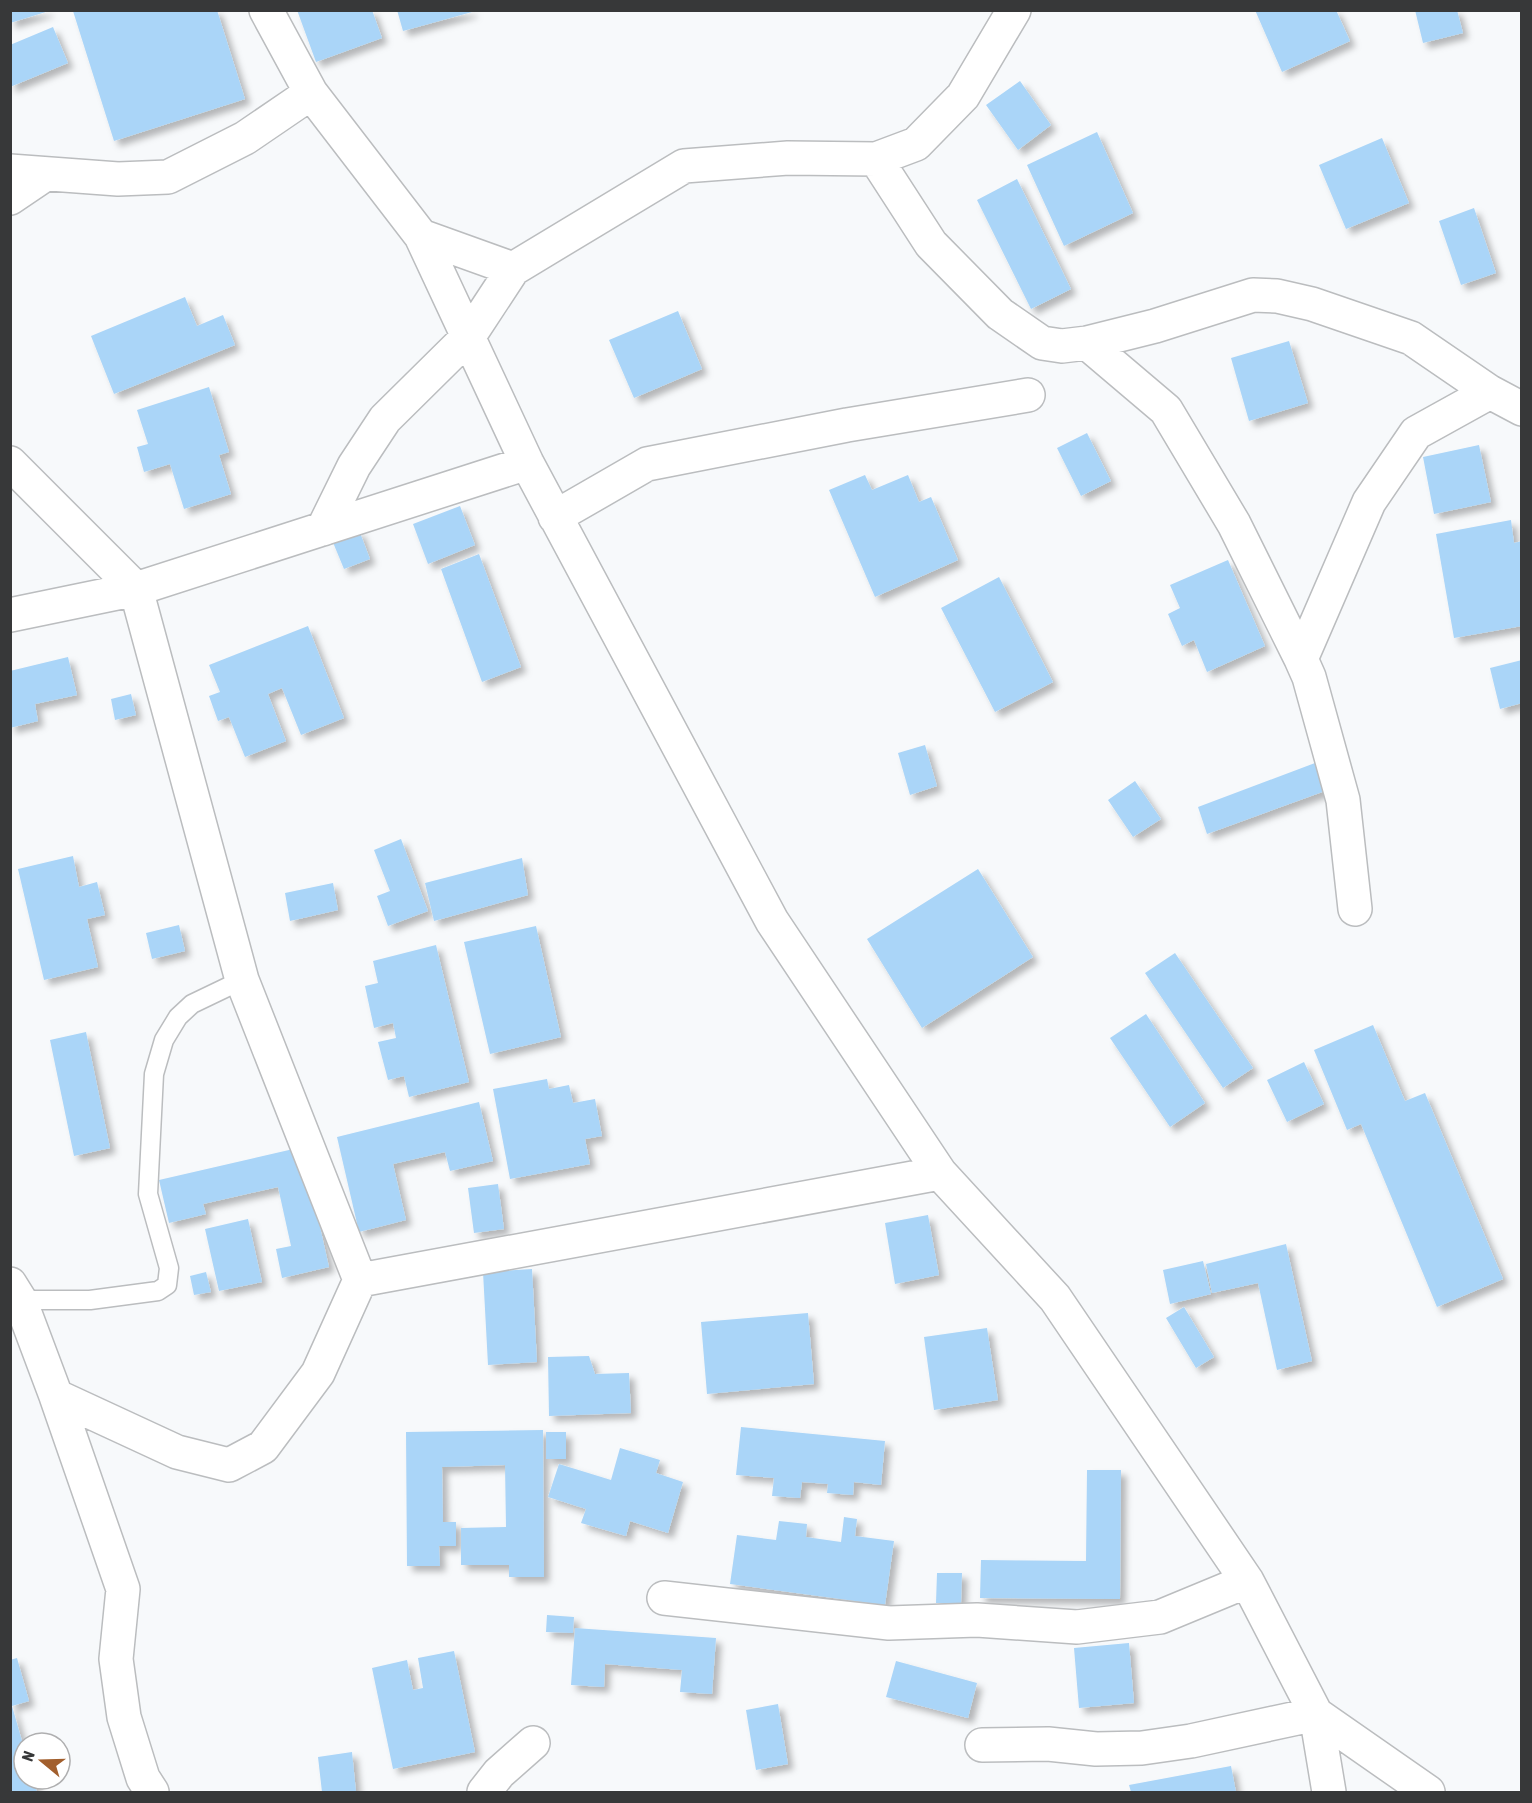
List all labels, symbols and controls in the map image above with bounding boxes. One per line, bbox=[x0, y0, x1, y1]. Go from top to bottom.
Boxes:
north arrow bbox=[12, 1731, 72, 1791]
text: N bbox=[18, 1749, 38, 1764]

